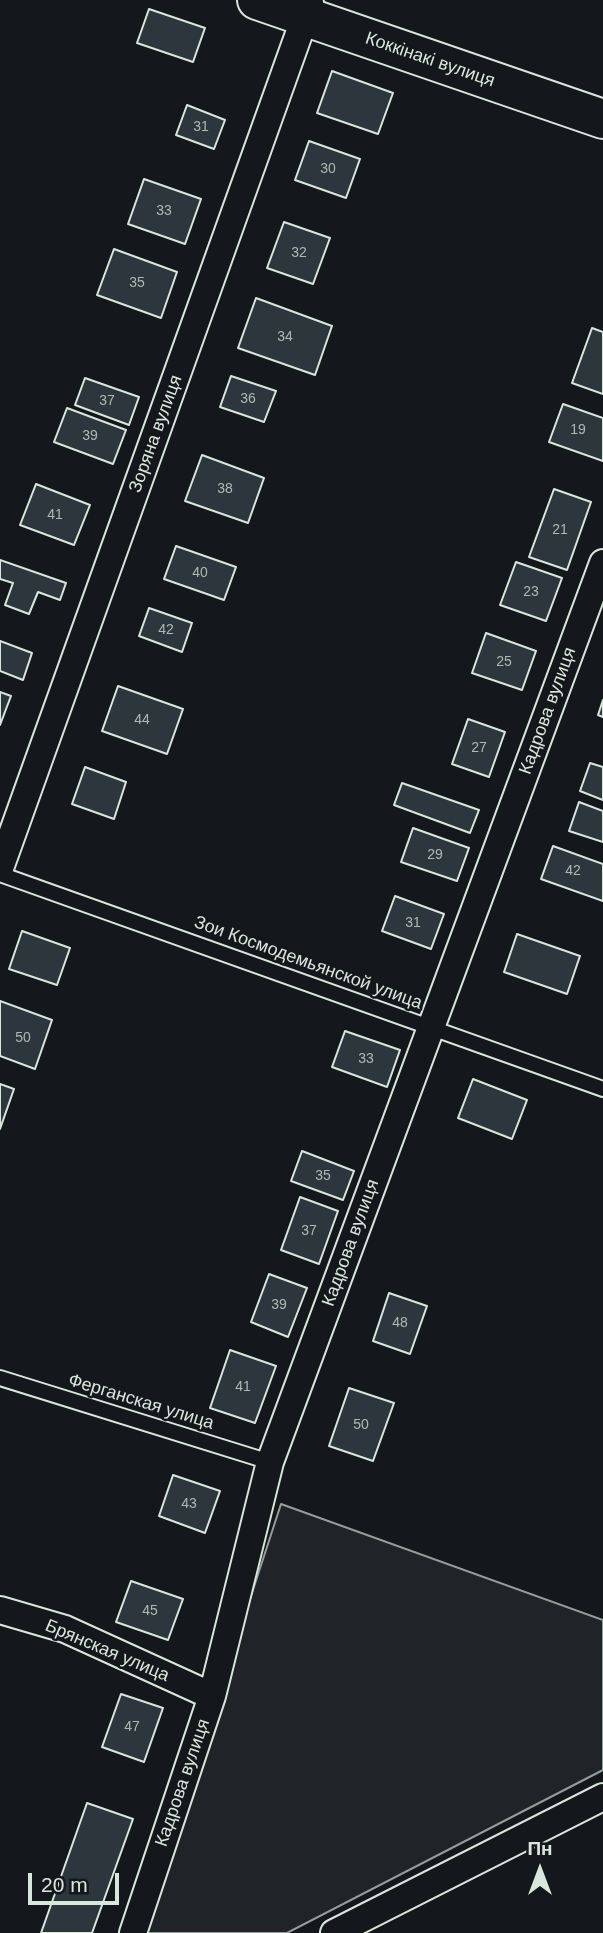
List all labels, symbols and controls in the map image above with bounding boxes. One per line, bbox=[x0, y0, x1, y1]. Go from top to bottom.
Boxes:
street label: Коккінакі вулиця bbox=[362, 28, 498, 92]
house number: 31 bbox=[193, 119, 209, 135]
house number: 30 bbox=[320, 161, 336, 177]
house number: 33 bbox=[156, 203, 172, 219]
house number: 32 bbox=[291, 245, 307, 261]
house number: 35 bbox=[129, 275, 145, 291]
house number: 34 bbox=[277, 329, 293, 345]
street label: Зоряна вулиця bbox=[125, 372, 187, 496]
house number: 36 bbox=[240, 391, 256, 407]
house number: 37 bbox=[99, 393, 115, 409]
house number: 19 bbox=[570, 422, 586, 438]
house number: 39 bbox=[82, 428, 98, 444]
house number: 38 bbox=[217, 481, 233, 497]
house number: 41 bbox=[47, 507, 63, 523]
house number: 21 bbox=[552, 522, 568, 538]
house number: 40 bbox=[192, 565, 208, 581]
house number: 23 bbox=[523, 584, 539, 600]
house number: 42 bbox=[158, 622, 174, 638]
street label: Кадрова вулиця bbox=[515, 644, 581, 778]
house number: 25 bbox=[496, 654, 512, 670]
house number: 44 bbox=[134, 712, 150, 728]
house number: 27 bbox=[471, 740, 487, 756]
house number: 29 bbox=[427, 847, 443, 863]
house number: 42 bbox=[565, 863, 581, 879]
street label: Зои Космодемьянской улица bbox=[191, 912, 425, 1014]
house number: 31 bbox=[405, 915, 421, 931]
house number: 50 bbox=[15, 1030, 31, 1046]
house number: 33 bbox=[358, 1051, 374, 1067]
house number: 35 bbox=[315, 1168, 331, 1184]
street label: Кадрова вулиця bbox=[318, 1176, 384, 1310]
house number: 37 bbox=[301, 1223, 317, 1239]
house number: 39 bbox=[271, 1297, 287, 1313]
house number: 48 bbox=[392, 1315, 408, 1331]
street label: Ферганская улица bbox=[65, 1370, 217, 1434]
house number: 41 bbox=[235, 1379, 251, 1395]
house number: 50 bbox=[353, 1417, 369, 1433]
house number: 43 bbox=[181, 1496, 197, 1512]
house number: 45 bbox=[142, 1603, 158, 1619]
street label: Брянская улица bbox=[42, 1615, 172, 1687]
street label: Кадрова вулиця bbox=[151, 1716, 215, 1850]
house number: 47 bbox=[124, 1719, 140, 1735]
north arrow bbox=[505, 1835, 575, 1905]
text: Пн bbox=[527, 1838, 553, 1859]
scale bar bbox=[32, 1860, 122, 1904]
text: 20 m bbox=[41, 1873, 88, 1896]

